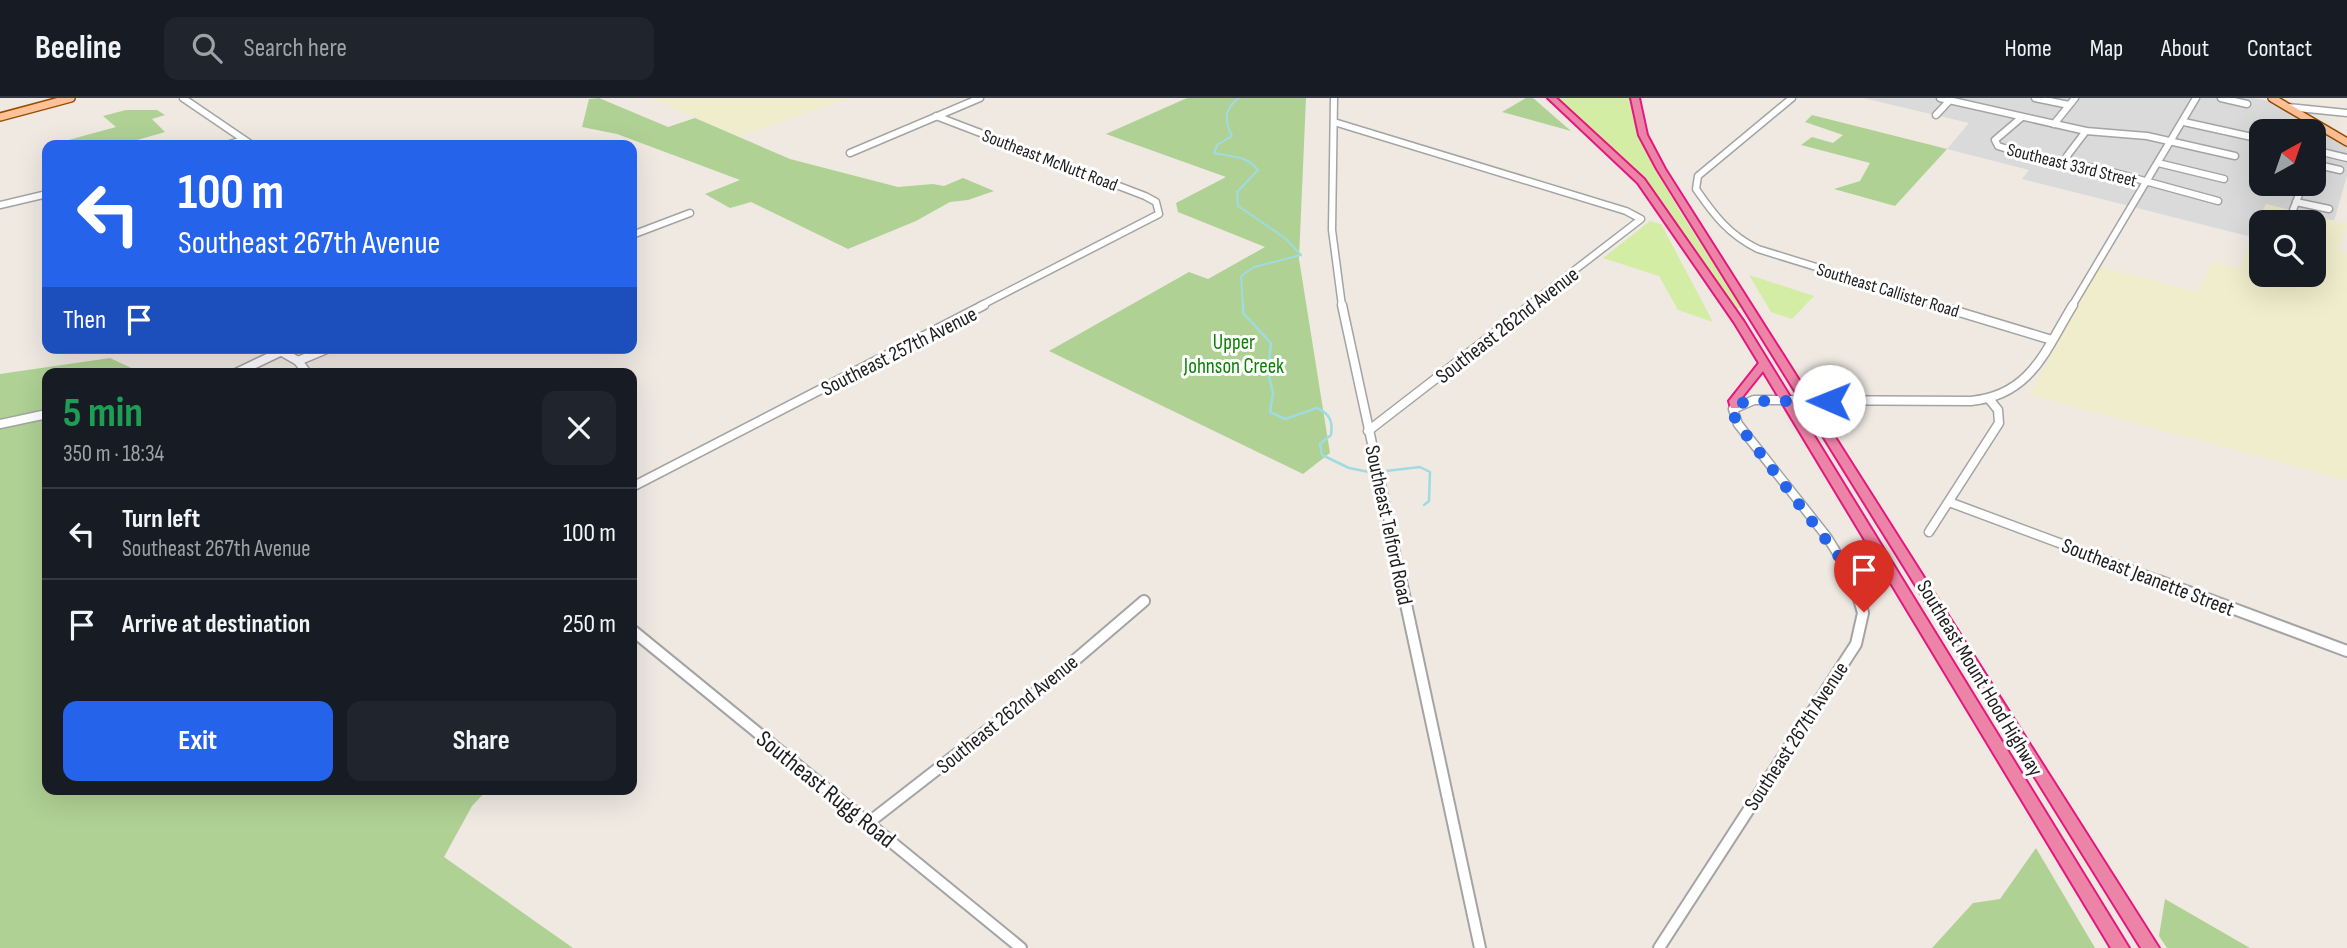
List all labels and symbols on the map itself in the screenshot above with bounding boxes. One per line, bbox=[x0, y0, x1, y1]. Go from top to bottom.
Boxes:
north arrow bbox=[2249, 119, 2326, 196]
street label: Southeast McNutt Road bbox=[979, 125, 1120, 196]
street label: Southeast 33rd Street bbox=[2005, 139, 2140, 192]
street label: Southeast Callister Road bbox=[1814, 259, 1962, 322]
street label: Southeast 262nd Avenue bbox=[1431, 262, 1584, 389]
street label: Southeast 257th Avenue bbox=[817, 301, 981, 401]
park label: Upper Johnson Creek bbox=[1183, 330, 1284, 379]
position arrow bbox=[1792, 364, 1866, 438]
street label: Southeast Telford Road bbox=[1359, 443, 1418, 607]
street label: Southeast Jeanette Street bbox=[2058, 533, 2238, 622]
pin bbox=[1834, 540, 1894, 612]
street label: Southeast Mount Hood Highway bbox=[1911, 576, 2048, 781]
street label: Southeast 262nd Avenue bbox=[932, 650, 1083, 779]
street label: Southeast 267th Avenue bbox=[1739, 657, 1854, 815]
street label: Southeast Rugg Road bbox=[750, 724, 901, 854]

